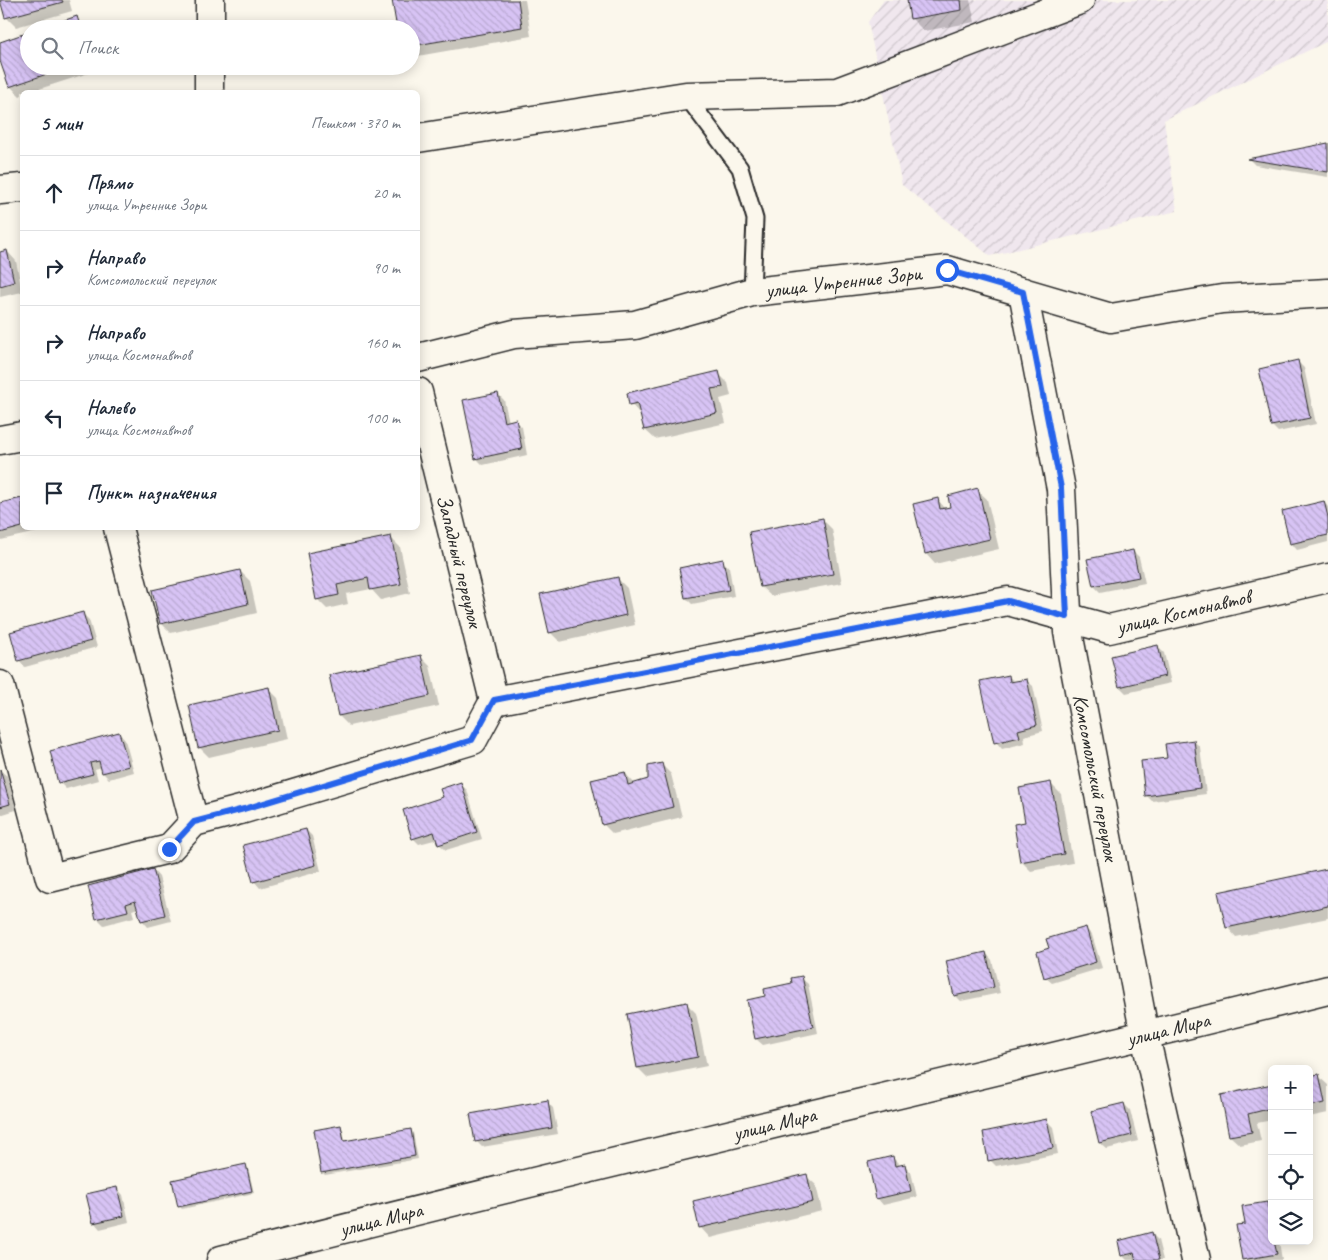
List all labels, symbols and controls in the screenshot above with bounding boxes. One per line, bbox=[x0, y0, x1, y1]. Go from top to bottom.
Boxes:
search box bbox=[20, 20, 420, 75]
icon: search bbox=[38, 34, 66, 62]
text: Поиск bbox=[78, 36, 118, 60]
text: 5 мин bbox=[40, 110, 82, 136]
text: Пешком · 370 m bbox=[311, 113, 400, 133]
text: Прямо bbox=[87, 171, 132, 195]
icon: ahead bbox=[40, 179, 68, 207]
text: 20 m bbox=[373, 183, 400, 203]
text: улица Утренние Зори bbox=[87, 195, 207, 215]
text: Направо bbox=[87, 246, 145, 270]
icon: right bbox=[40, 254, 68, 282]
text: 90 m bbox=[373, 258, 400, 278]
route start bbox=[936, 259, 959, 282]
street label: улица Утренние Зори bbox=[762, 260, 925, 304]
text: Комсомольский переулок bbox=[87, 270, 216, 290]
text: Направо bbox=[87, 321, 145, 345]
icon: right bbox=[40, 329, 68, 357]
text: 160 m bbox=[366, 333, 400, 353]
text: улица Космонавтов bbox=[87, 345, 191, 365]
text: Налево bbox=[87, 396, 135, 420]
icon: left bbox=[40, 404, 68, 432]
text: 100 m bbox=[366, 408, 400, 428]
text: улица Космонавтов bbox=[87, 420, 191, 440]
icon: arrive bbox=[40, 479, 68, 507]
text: Пункт назначения bbox=[87, 481, 216, 505]
street label: Западный переулок bbox=[431, 492, 489, 632]
street label: улица Космонавтов bbox=[1112, 583, 1257, 640]
street label: Комсомольский переулок bbox=[1067, 692, 1125, 865]
route end bbox=[158, 838, 181, 861]
street label: улица Мира bbox=[1122, 1006, 1214, 1052]
map controls bbox=[1268, 1065, 1313, 1245]
button: + bbox=[1268, 1065, 1313, 1110]
street label: улица Мира bbox=[728, 1101, 820, 1147]
button: − bbox=[1268, 1110, 1313, 1155]
button: locate bbox=[1268, 1155, 1313, 1200]
street label: улица Мира bbox=[335, 1196, 427, 1243]
button: layers bbox=[1268, 1200, 1313, 1245]

